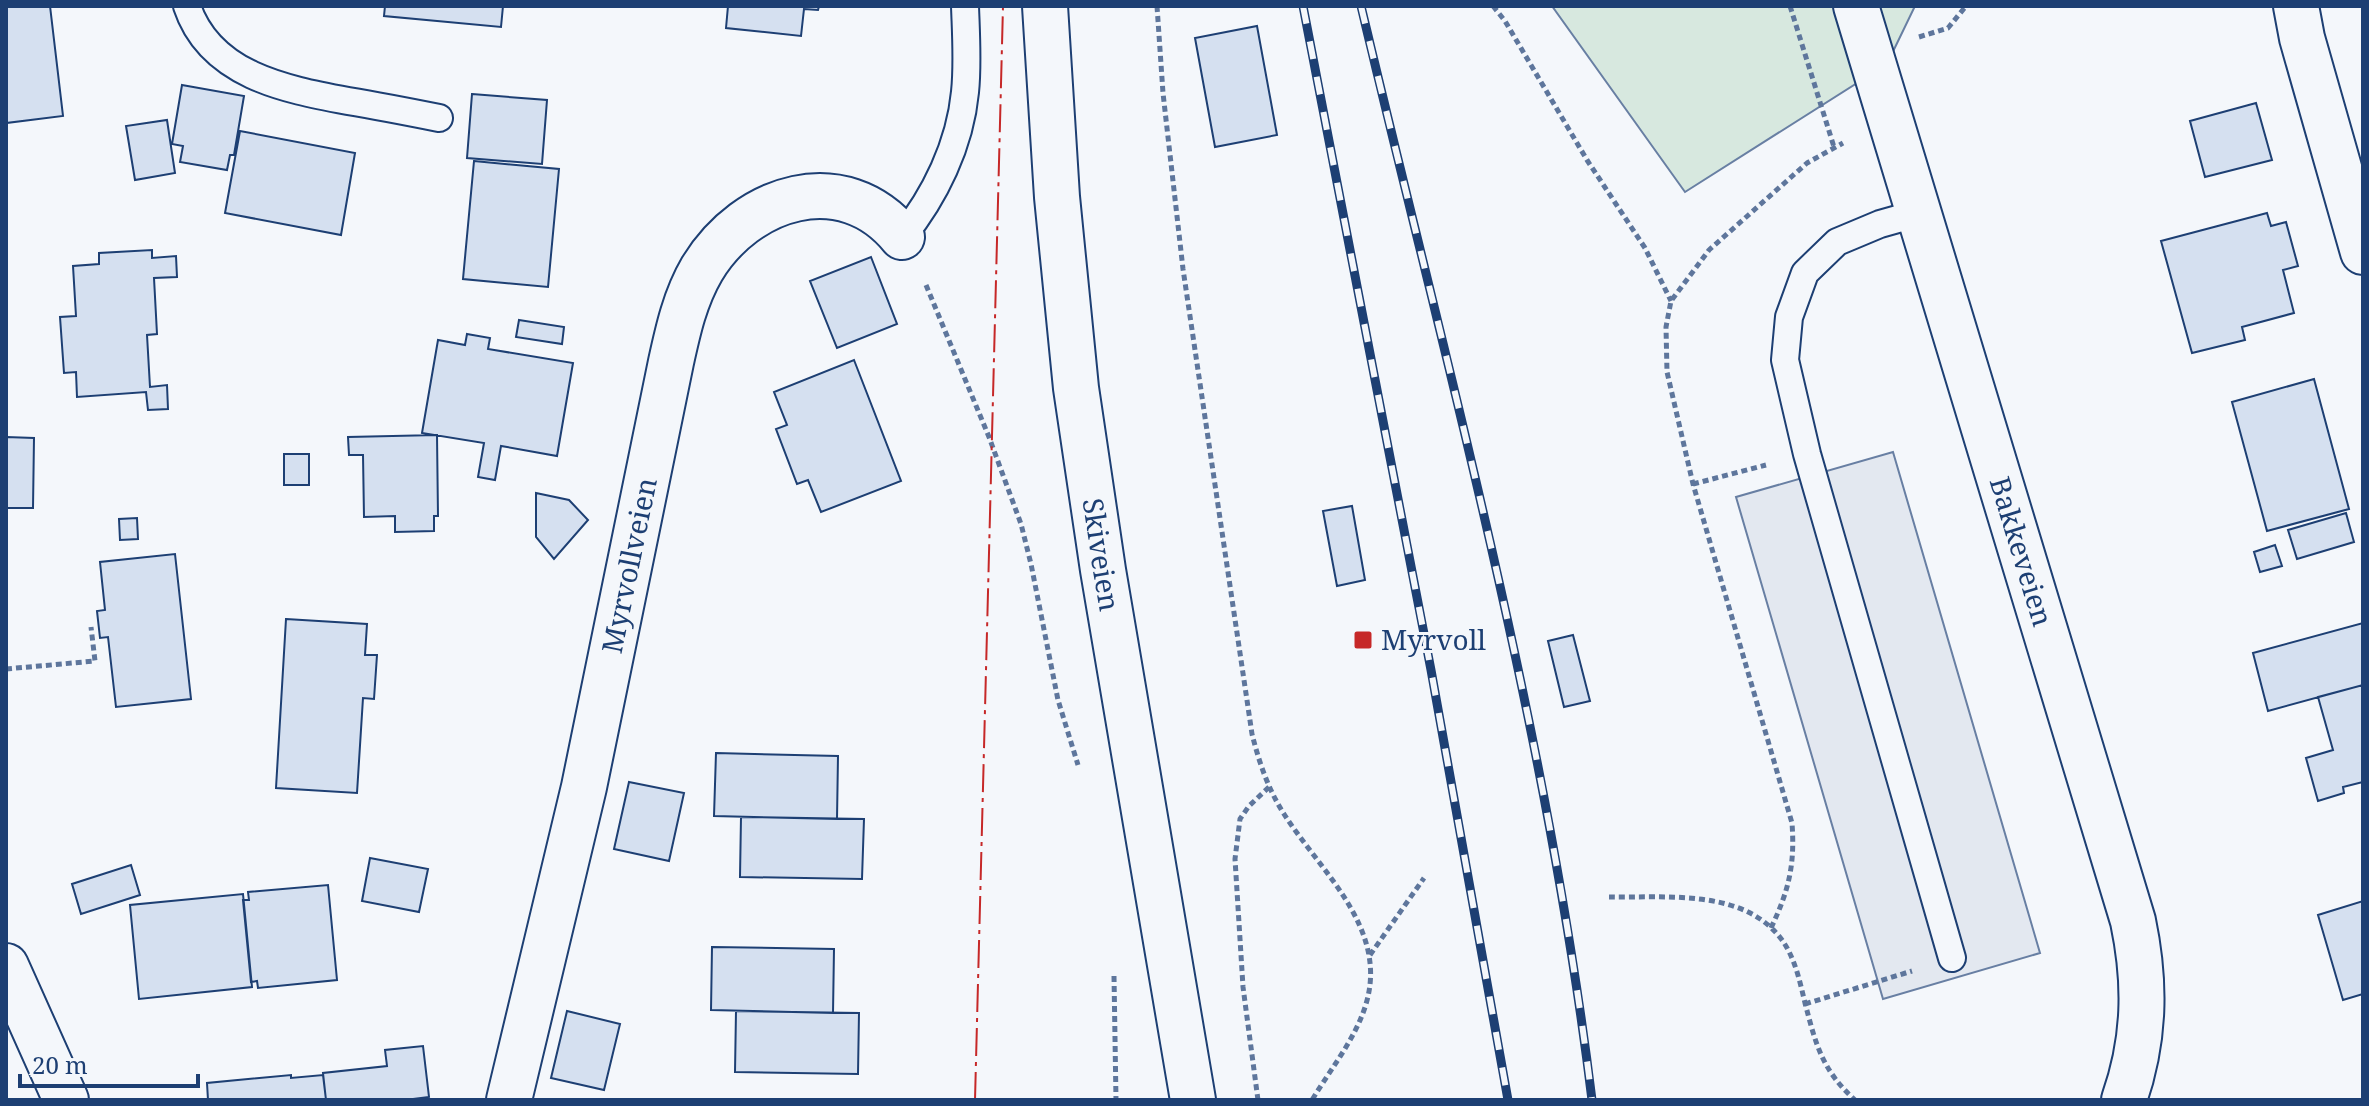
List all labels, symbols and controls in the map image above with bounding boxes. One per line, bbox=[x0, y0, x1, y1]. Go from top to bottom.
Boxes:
street label: Bakkeveien bbox=[1982, 472, 2063, 631]
street label: Myrvollveien bbox=[592, 474, 665, 656]
street label: Skiveien bbox=[1075, 496, 1130, 614]
place label: Myrvoll bbox=[1381, 620, 1486, 658]
marker: Myrvoll bbox=[1352, 629, 1374, 651]
scale bar bbox=[20, 1038, 198, 1088]
text: 20 m bbox=[32, 1048, 88, 1081]

